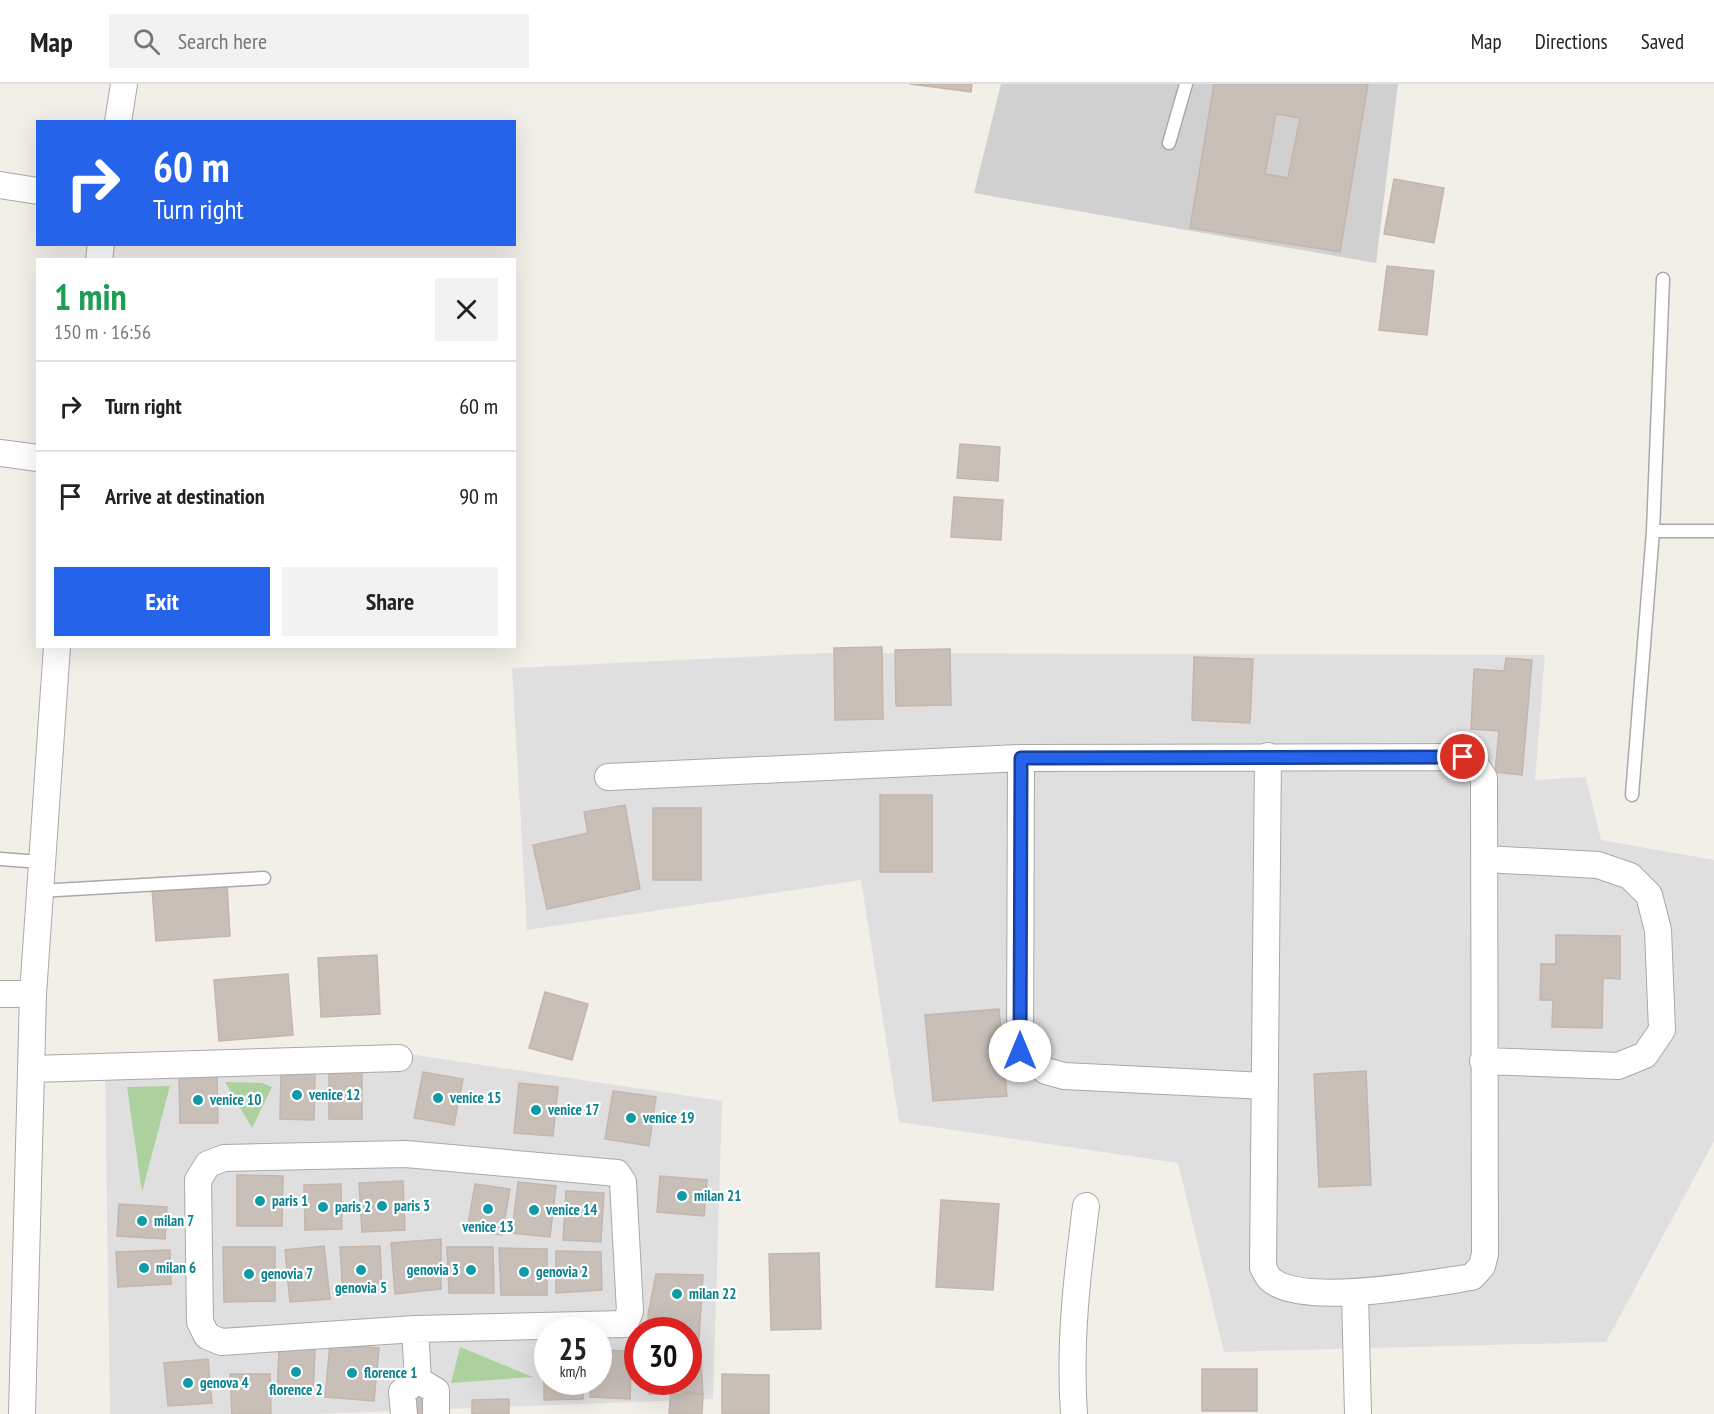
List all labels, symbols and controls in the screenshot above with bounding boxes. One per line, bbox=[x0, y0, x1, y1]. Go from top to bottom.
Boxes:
search box bbox=[109, 14, 529, 68]
text: Map bbox=[30, 23, 73, 60]
icon: search bbox=[130, 25, 163, 58]
text: Search here bbox=[178, 27, 267, 55]
text: Map bbox=[1471, 28, 1502, 55]
text: Directions bbox=[1535, 28, 1608, 55]
text: Saved bbox=[1641, 28, 1684, 55]
text: 60 m bbox=[153, 139, 230, 194]
icon: right bbox=[54, 144, 132, 222]
text: Turn right bbox=[153, 192, 244, 226]
text: 1 min bbox=[54, 273, 127, 320]
button: close bbox=[435, 278, 498, 341]
text: 150 m · 16:56 bbox=[54, 319, 151, 345]
icon: right bbox=[54, 390, 87, 423]
text: Turn right bbox=[105, 392, 182, 420]
text: 60 m bbox=[459, 392, 498, 420]
icon: arrive bbox=[54, 480, 87, 513]
text: Arrive at destination bbox=[105, 482, 265, 510]
text: 90 m bbox=[459, 482, 498, 510]
button: Exit bbox=[54, 567, 270, 636]
button: Share bbox=[282, 567, 498, 636]
pin bbox=[1437, 731, 1488, 782]
icon: arrive bbox=[1446, 740, 1479, 773]
position arrow bbox=[988, 1019, 1052, 1083]
place label: venice 12 bbox=[308, 1085, 360, 1104]
marker: venice 12 bbox=[290, 1088, 304, 1102]
place label: venice 15 bbox=[449, 1088, 501, 1107]
place label: venice 10 bbox=[209, 1090, 261, 1109]
marker: venice 15 bbox=[431, 1091, 445, 1105]
marker: venice 10 bbox=[191, 1093, 205, 1107]
place label: venice 17 bbox=[547, 1100, 599, 1119]
marker: venice 17 bbox=[529, 1103, 543, 1117]
place label: venice 19 bbox=[642, 1108, 694, 1127]
marker: venice 19 bbox=[624, 1111, 638, 1125]
place label: milan 21 bbox=[694, 1186, 741, 1205]
marker: milan 21 bbox=[675, 1189, 689, 1203]
place label: paris 1 bbox=[272, 1191, 308, 1210]
marker: paris 1 bbox=[253, 1194, 267, 1208]
place label: paris 3 bbox=[394, 1196, 430, 1215]
place label: paris 2 bbox=[335, 1197, 371, 1216]
marker: paris 3 bbox=[375, 1199, 389, 1213]
marker: paris 2 bbox=[316, 1200, 330, 1214]
place label: venice 14 bbox=[545, 1200, 597, 1219]
marker: venice 13 bbox=[481, 1202, 495, 1216]
marker: venice 14 bbox=[527, 1203, 541, 1217]
place label: milan 7 bbox=[154, 1211, 194, 1230]
marker: milan 7 bbox=[135, 1214, 149, 1228]
place label: venice 13 bbox=[461, 1217, 514, 1236]
place label: milan 6 bbox=[156, 1258, 196, 1277]
place label: genovia 3 bbox=[407, 1260, 459, 1279]
marker: milan 6 bbox=[137, 1261, 151, 1275]
place label: genovia 2 bbox=[536, 1262, 588, 1281]
marker: genovia 5 bbox=[354, 1263, 368, 1277]
marker: genovia 3 bbox=[464, 1263, 478, 1277]
place label: genovia 7 bbox=[261, 1264, 313, 1283]
marker: genovia 2 bbox=[517, 1265, 531, 1279]
marker: genovia 7 bbox=[242, 1267, 256, 1281]
place label: genovia 5 bbox=[335, 1278, 387, 1297]
place label: milan 22 bbox=[689, 1284, 736, 1303]
marker: milan 22 bbox=[670, 1287, 684, 1301]
speed limit sign: 30 bbox=[624, 1317, 702, 1395]
text: 25 bbox=[559, 1329, 587, 1368]
text: km/h bbox=[560, 1362, 586, 1381]
place label: florence 1 bbox=[364, 1363, 417, 1382]
marker: florence 2 bbox=[289, 1365, 303, 1379]
marker: florence 1 bbox=[345, 1366, 359, 1380]
place label: genova 4 bbox=[200, 1373, 249, 1392]
marker: genova 4 bbox=[181, 1376, 195, 1390]
place label: florence 2 bbox=[269, 1380, 323, 1399]

